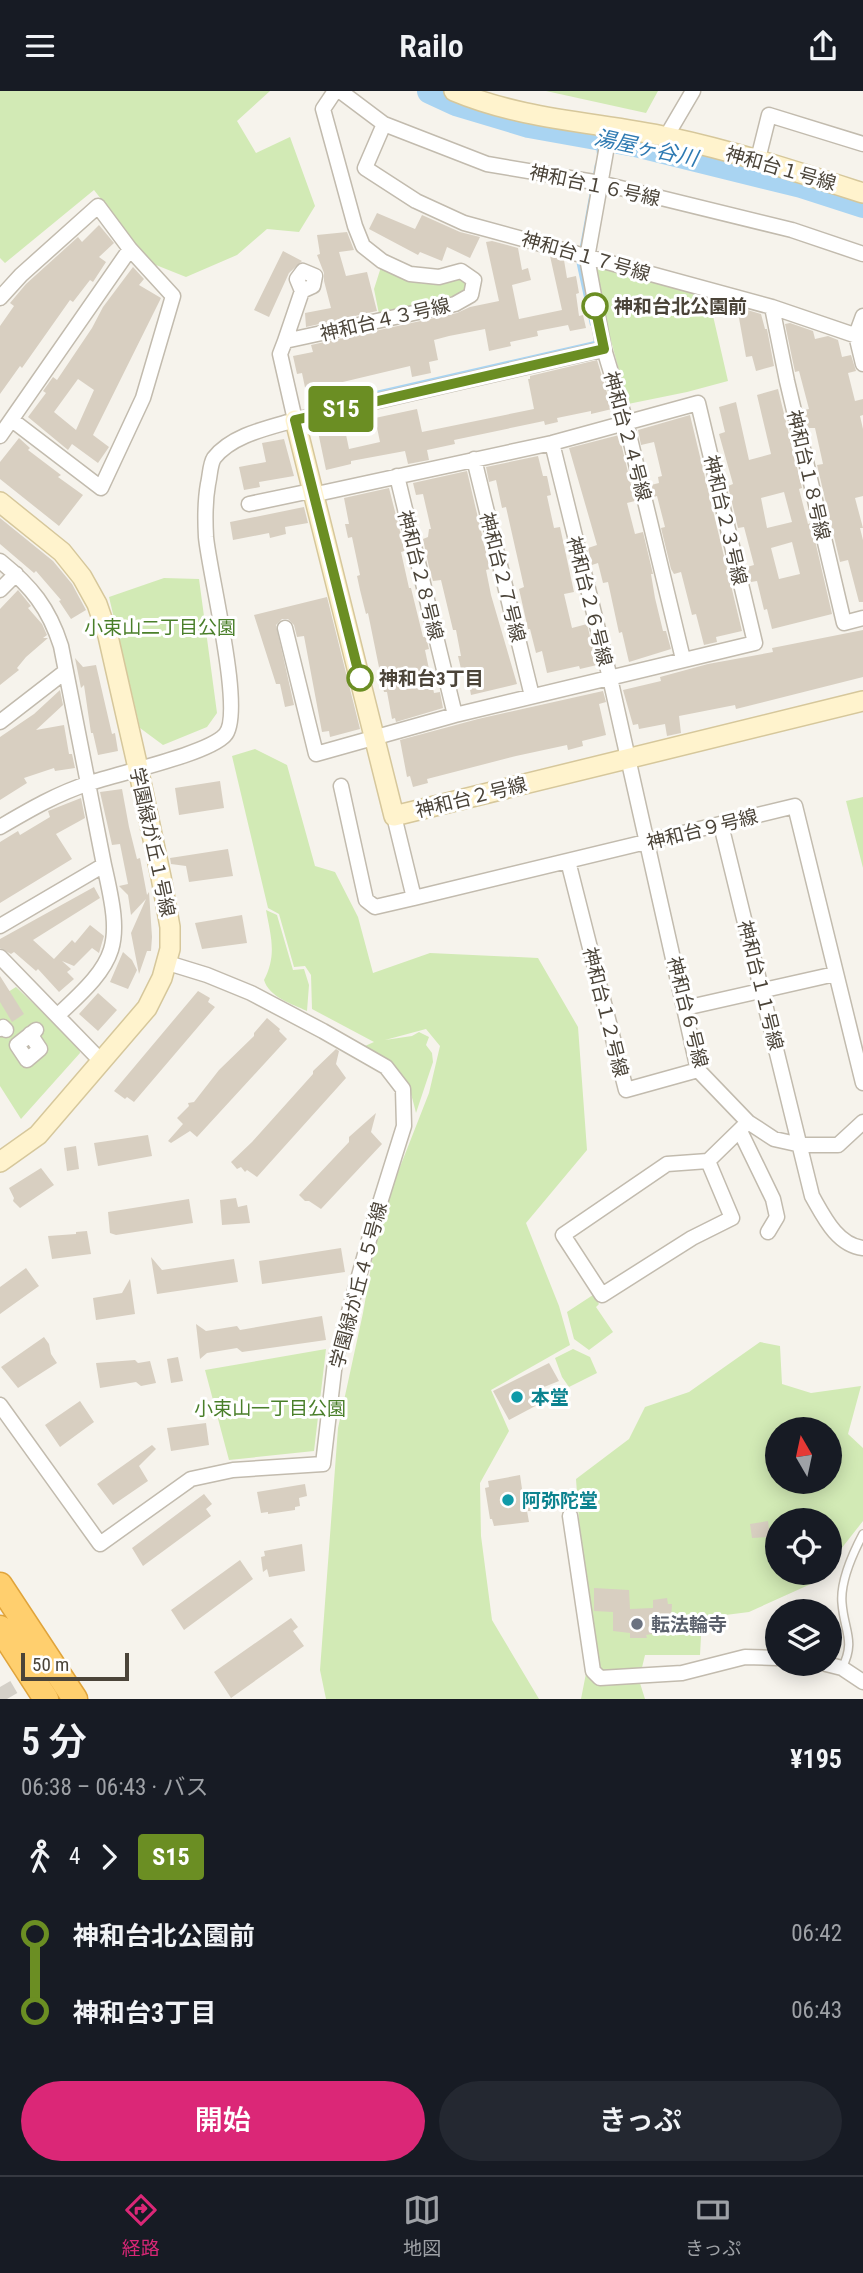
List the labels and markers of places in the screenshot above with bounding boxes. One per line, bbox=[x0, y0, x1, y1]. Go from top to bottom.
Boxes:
marker: 神和台北公園前 bbox=[582, 293, 608, 319]
place label: 神和台北公園前 bbox=[614, 295, 747, 318]
marker: 神和台3丁目 bbox=[347, 665, 373, 691]
place label: 神和台3丁目 bbox=[379, 667, 484, 690]
place label: 本堂 bbox=[531, 1386, 569, 1409]
marker: 本堂 bbox=[509, 1389, 525, 1405]
place label: 阿弥陀堂 bbox=[522, 1489, 598, 1512]
marker: 阿弥陀堂 bbox=[500, 1492, 516, 1508]
place label: 転法輪寺 bbox=[651, 1613, 727, 1636]
marker: 転法輪寺 bbox=[629, 1616, 645, 1632]

